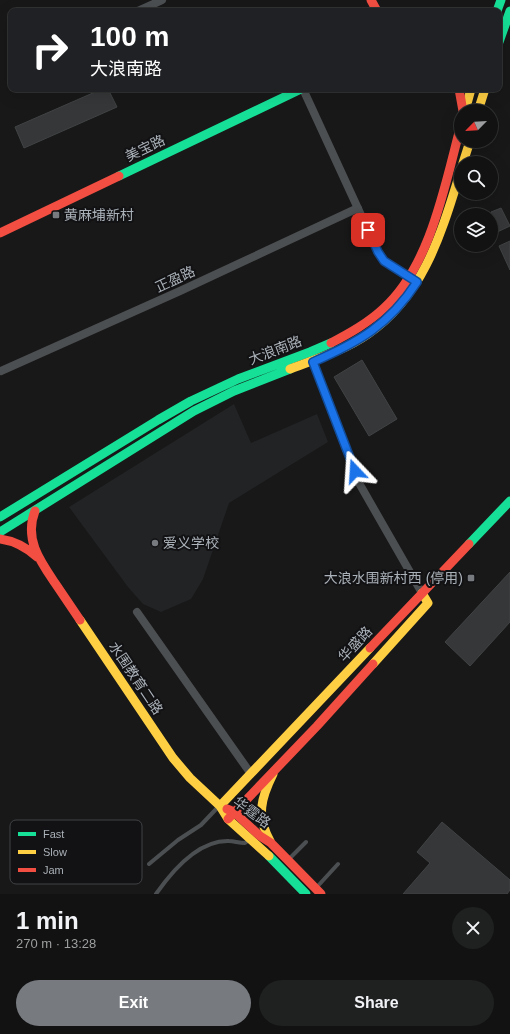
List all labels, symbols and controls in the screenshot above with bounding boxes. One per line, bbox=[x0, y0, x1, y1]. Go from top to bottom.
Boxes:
text: 100 m bbox=[90, 21, 169, 52]
icon: right bbox=[24, 24, 76, 76]
text: 大浪南路 bbox=[90, 59, 162, 79]
north arrow bbox=[454, 104, 498, 148]
map controls bbox=[454, 104, 498, 252]
street label: 美宝路 bbox=[123, 132, 167, 164]
button: search bbox=[454, 156, 498, 200]
place label: 黄麻埔新村 bbox=[64, 207, 134, 223]
button: layers bbox=[454, 208, 498, 252]
marker: 黄麻埔新村 bbox=[51, 210, 61, 220]
pin bbox=[351, 213, 385, 247]
icon: arrive bbox=[357, 219, 379, 241]
street label: 正盈路 bbox=[153, 263, 197, 295]
street label: 大浪南路 bbox=[246, 332, 304, 368]
position arrow bbox=[334, 450, 376, 492]
place label: 爱义学校 bbox=[163, 535, 219, 551]
marker: 爱义学校 bbox=[150, 538, 160, 548]
place label: 大浪水围新村西 (停用) bbox=[324, 570, 463, 586]
marker: 大浪水围新村西 (停用) bbox=[466, 573, 476, 583]
street label: 华盛路 bbox=[335, 623, 375, 665]
street label: 水围教育二路 bbox=[106, 639, 166, 717]
street label: 华霆路 bbox=[230, 793, 274, 831]
legend bbox=[10, 820, 142, 884]
text: Fast bbox=[43, 828, 64, 840]
text: Slow bbox=[43, 846, 67, 858]
text: Jam bbox=[43, 864, 64, 876]
text: 1 min bbox=[16, 907, 79, 934]
button: close bbox=[452, 907, 494, 949]
text: 270 m · 13:28 bbox=[16, 936, 96, 951]
button: Exit bbox=[16, 980, 251, 1026]
button: Share bbox=[259, 980, 494, 1026]

